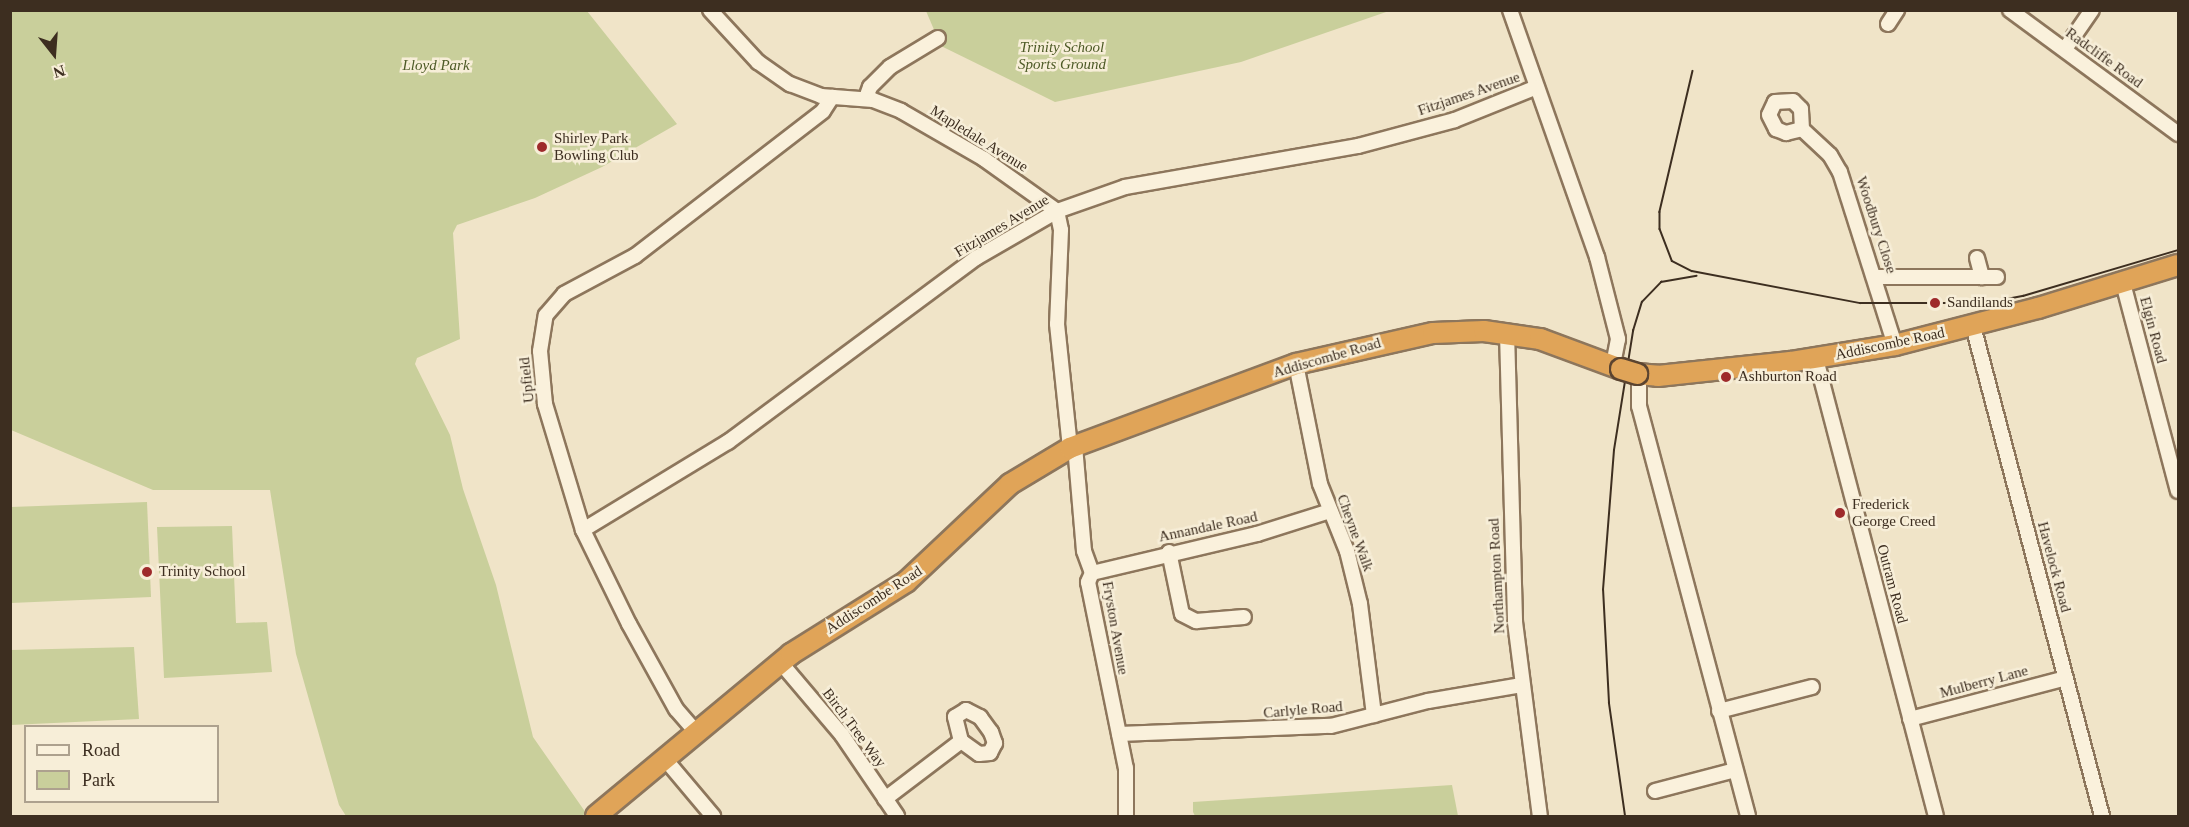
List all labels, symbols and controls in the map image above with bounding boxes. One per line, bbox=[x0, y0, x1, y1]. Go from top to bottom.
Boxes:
north arrow bbox=[24, 24, 84, 84]
street label: Radcliffe Road bbox=[2062, 24, 2146, 92]
park label: Trinity School Sports Ground bbox=[1018, 38, 1106, 73]
park label: Lloyd Park bbox=[402, 57, 470, 75]
text: N bbox=[51, 62, 67, 82]
street label: Fitzjames Avenue bbox=[1415, 68, 1523, 120]
street label: Mapledale Avenue bbox=[926, 102, 1032, 176]
place label: Shirley Park Bowling Club bbox=[554, 129, 639, 164]
marker: Shirley Park Bowling Club bbox=[535, 140, 549, 154]
street label: Woodbury Close bbox=[1852, 174, 1900, 276]
street label: Fitzjames Avenue bbox=[951, 191, 1053, 261]
place label: Sandilands bbox=[1947, 294, 2013, 312]
street label: Elgin Road bbox=[2136, 295, 2170, 365]
marker: Sandilands bbox=[1928, 296, 1942, 310]
street label: Addiscombe Road bbox=[1834, 324, 1946, 364]
street label: Addiscombe Road bbox=[1271, 334, 1383, 382]
street label: Upfield bbox=[516, 356, 538, 404]
place label: Ashburton Road bbox=[1738, 368, 1837, 386]
marker: Ashburton Road bbox=[1719, 370, 1733, 384]
street label: Cheyne Walk bbox=[1333, 492, 1377, 574]
place label: Frederick George Creed bbox=[1852, 495, 1935, 530]
marker: Frederick George Creed bbox=[1833, 506, 1847, 520]
street label: Annandale Road bbox=[1157, 508, 1259, 546]
street label: Northampton Road bbox=[1485, 518, 1509, 634]
street label: Havelock Road bbox=[2033, 520, 2075, 614]
street label: Outram Road bbox=[1873, 542, 1911, 626]
street label: Addiscombe Road bbox=[822, 562, 926, 638]
place label: Trinity School bbox=[159, 563, 246, 581]
marker: Trinity School bbox=[140, 565, 154, 579]
street label: Fryston Avenue bbox=[1098, 580, 1132, 676]
street label: Mulberry Lane bbox=[1938, 662, 2030, 702]
street label: Birch Tree Way bbox=[818, 685, 890, 771]
street label: Carlyle Road bbox=[1263, 698, 1343, 722]
legend bbox=[24, 725, 219, 803]
text: Road bbox=[82, 740, 120, 760]
text: Park bbox=[82, 770, 115, 790]

